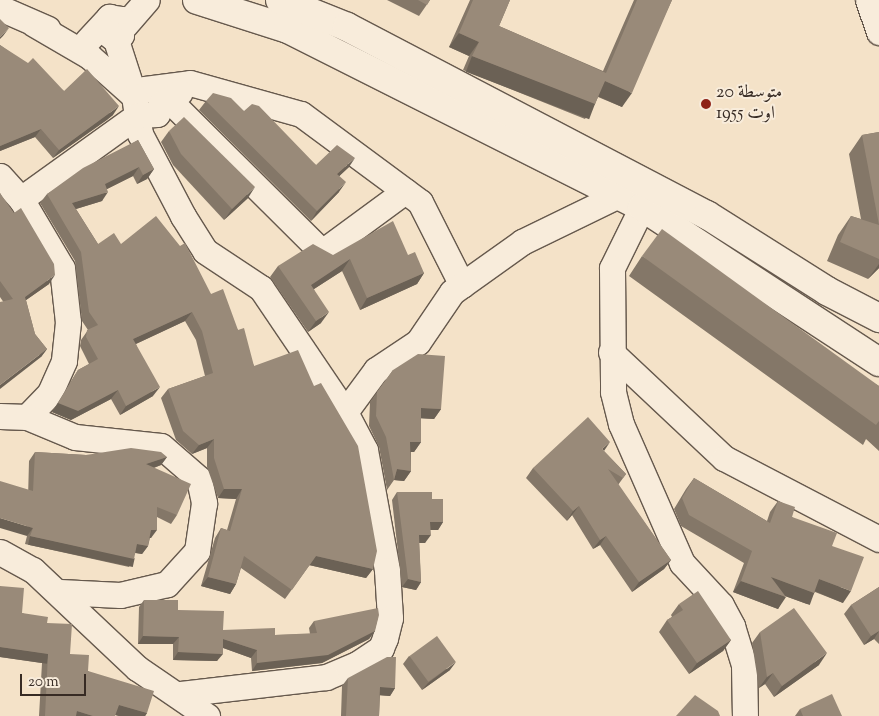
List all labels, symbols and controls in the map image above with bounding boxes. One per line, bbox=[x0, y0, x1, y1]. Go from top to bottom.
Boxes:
place label: متوسطة 20 اوت 1955 bbox=[716, 83, 782, 126]
marker: متوسطة 20 اوت 1955 bbox=[700, 98, 712, 110]
scale bar bbox=[22, 664, 89, 696]
text: 20 m bbox=[28, 672, 59, 693]

